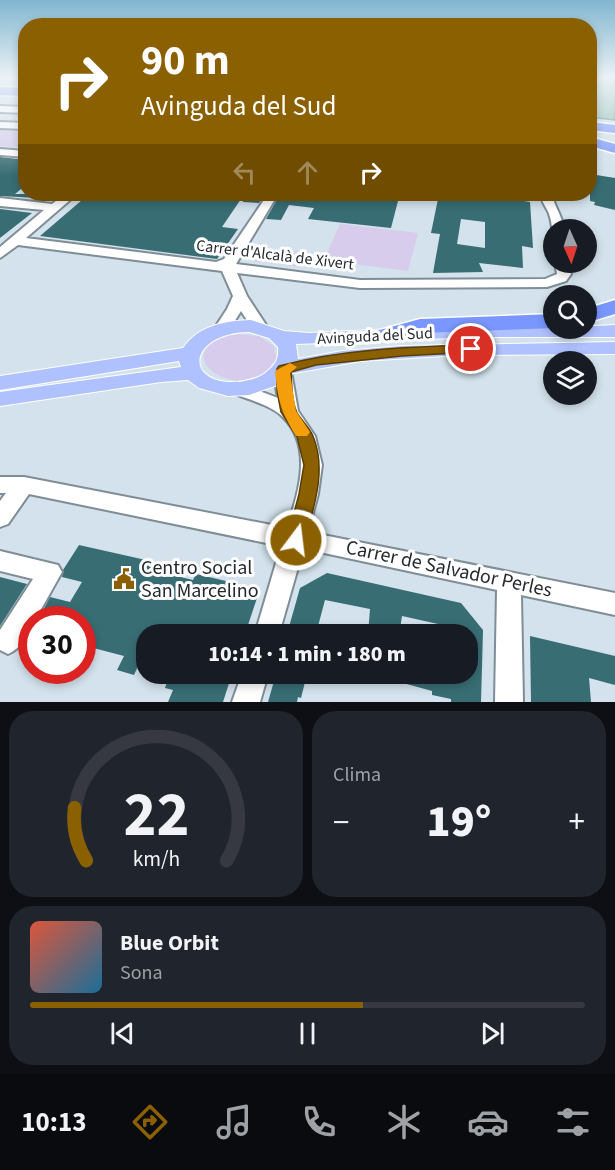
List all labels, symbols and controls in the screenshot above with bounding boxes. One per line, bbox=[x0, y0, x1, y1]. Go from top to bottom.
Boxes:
text: 90 m bbox=[141, 31, 230, 91]
icon: right bbox=[42, 42, 120, 120]
text: Avinguda del Sud bbox=[141, 87, 337, 126]
icon: left bbox=[228, 156, 261, 189]
icon: ahead bbox=[291, 156, 324, 189]
icon: right bbox=[354, 156, 387, 189]
north arrow bbox=[543, 219, 597, 273]
map controls bbox=[543, 219, 597, 405]
street label: Carrer d'Alcalà de Xivert bbox=[195, 234, 356, 276]
button: search bbox=[543, 285, 597, 339]
street label: Avinguda del Sud bbox=[317, 322, 433, 350]
pin bbox=[445, 323, 496, 374]
icon: arrive bbox=[454, 332, 487, 365]
button: layers bbox=[543, 351, 597, 405]
position arrow bbox=[264, 508, 328, 572]
street label: Carrer de Salvador Perles bbox=[343, 533, 555, 605]
place label: Centro Social San Marcelino bbox=[141, 554, 258, 605]
public building icon: Centro Social San Marcelino bbox=[112, 567, 136, 591]
speed limit sign: 30 bbox=[18, 606, 96, 684]
text: 10:14 · 1 min · 180 m bbox=[208, 638, 406, 670]
text: Clima bbox=[333, 761, 381, 789]
text: 22 bbox=[123, 771, 189, 860]
text: 19° bbox=[427, 790, 491, 854]
text: − bbox=[333, 799, 349, 846]
text: + bbox=[569, 799, 585, 846]
text: km/h bbox=[132, 844, 180, 875]
text: Blue Orbit bbox=[120, 927, 219, 959]
text: Sona bbox=[120, 959, 163, 987]
icon: previous bbox=[106, 1017, 139, 1050]
icon: pause bbox=[291, 1017, 324, 1050]
icon: next bbox=[476, 1017, 509, 1050]
icon: directions bbox=[129, 1101, 171, 1143]
icon: music bbox=[213, 1101, 255, 1143]
icon: phone bbox=[298, 1101, 340, 1143]
icon: climate bbox=[383, 1101, 425, 1143]
icon: car bbox=[467, 1101, 509, 1143]
icon: filters bbox=[552, 1101, 594, 1143]
text: 10:13 bbox=[21, 1103, 86, 1142]

